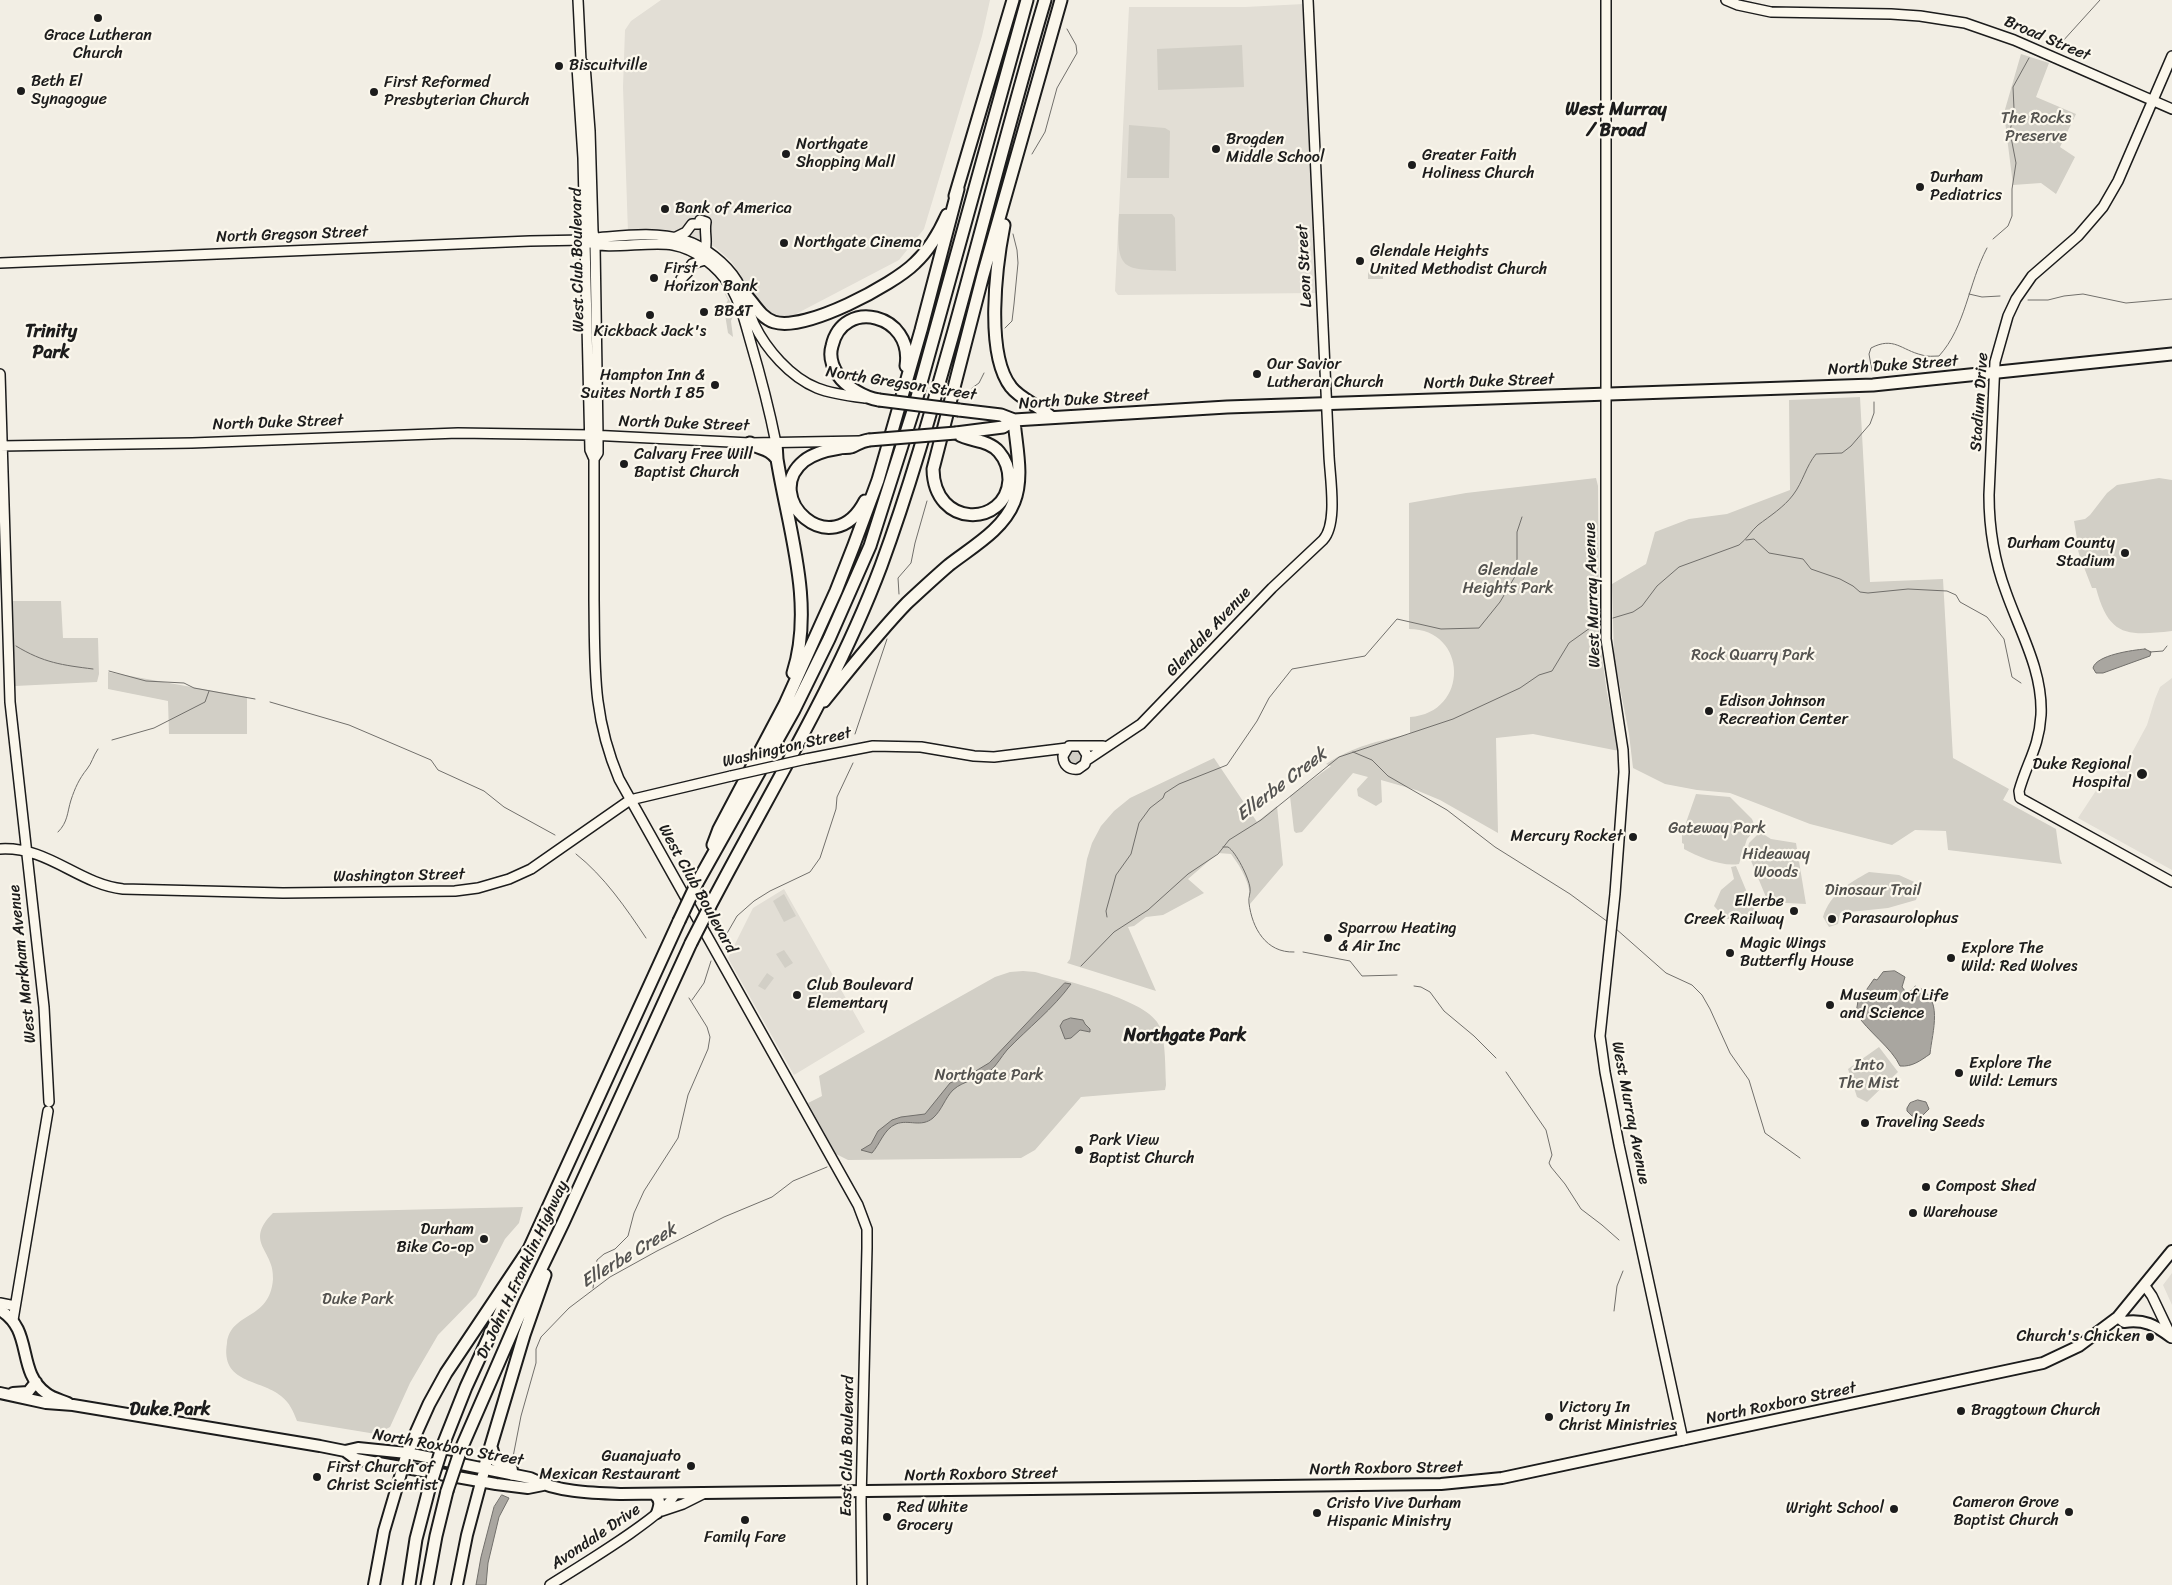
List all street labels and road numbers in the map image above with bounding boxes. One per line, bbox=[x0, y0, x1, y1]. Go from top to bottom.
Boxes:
street label: Broad Street bbox=[2001, 12, 2093, 66]
street label: West Club Boulevard bbox=[567, 188, 589, 332]
street label: North Gregson Street bbox=[216, 223, 368, 247]
street label: Leon Street bbox=[1293, 224, 1317, 308]
street label: North Duke Street bbox=[1827, 352, 1959, 380]
street label: Stadium Drive bbox=[1967, 352, 1993, 452]
street label: North Gregson Street bbox=[824, 363, 978, 405]
street label: North Duke Street bbox=[1423, 370, 1555, 394]
street label: North Duke Street bbox=[1018, 386, 1150, 414]
street label: North Duke Street bbox=[212, 411, 344, 435]
street label: North Duke Street bbox=[618, 412, 750, 436]
street label: West Murray Avenue bbox=[1581, 522, 1605, 668]
street label: Glendale Avenue bbox=[1163, 583, 1255, 681]
street label: Washington Street bbox=[721, 724, 853, 772]
street label: West Club Boulevard bbox=[654, 821, 740, 957]
street label: Washington Street bbox=[333, 865, 465, 887]
street label: West Markham Avenue bbox=[5, 884, 41, 1044]
street label: West Murray Avenue bbox=[1607, 1040, 1653, 1186]
street label: Dr John H Franklin Highway bbox=[473, 1178, 573, 1362]
street label: East Club Boulevard bbox=[837, 1375, 859, 1517]
street label: North Roxboro Street bbox=[1704, 1379, 1858, 1429]
street label: North Roxboro Street bbox=[371, 1425, 525, 1471]
street label: North Roxboro Street bbox=[1309, 1458, 1463, 1480]
street label: North Roxboro Street bbox=[904, 1464, 1058, 1486]
street label: Avondale Drive bbox=[548, 1500, 644, 1574]

